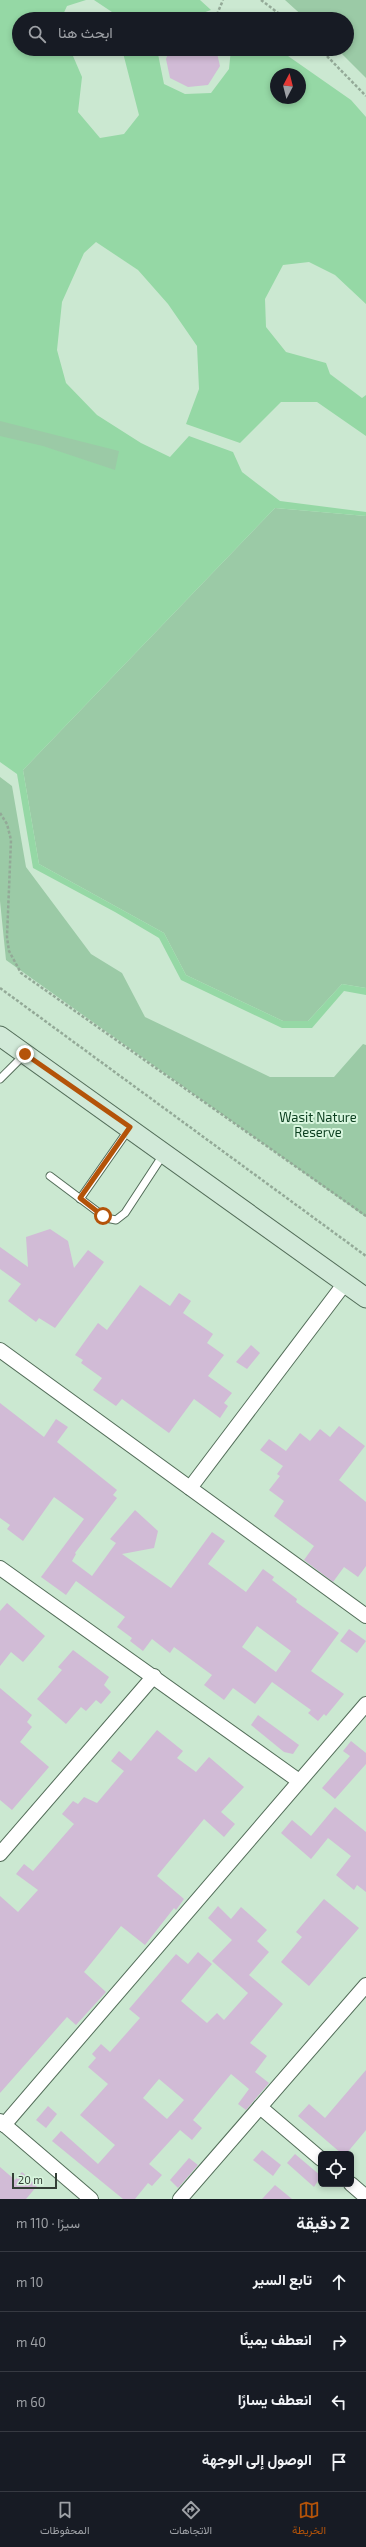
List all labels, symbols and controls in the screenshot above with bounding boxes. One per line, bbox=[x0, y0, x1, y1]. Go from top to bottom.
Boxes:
search box bbox=[12, 12, 354, 56]
icon: search bbox=[26, 23, 48, 45]
text: ابحث هنا bbox=[58, 23, 113, 41]
north arrow bbox=[270, 68, 306, 104]
route end bbox=[16, 1045, 34, 1063]
park label: Wasit Nature Reserve bbox=[279, 1109, 357, 1140]
route start bbox=[94, 1207, 112, 1225]
map controls bbox=[318, 2151, 354, 2187]
button: locate bbox=[318, 2151, 354, 2187]
scale bar bbox=[12, 2171, 57, 2190]
text: 20 m bbox=[18, 2173, 43, 2186]
text: 2 دقيقة bbox=[296, 2212, 350, 2232]
text: سيرًا · 110 m bbox=[16, 2215, 80, 2231]
text: تابع السير bbox=[253, 2270, 312, 2288]
icon: ahead bbox=[328, 2271, 350, 2293]
text: 10 m bbox=[16, 2274, 43, 2290]
text: انعطف يمينًا bbox=[240, 2330, 312, 2348]
icon: right bbox=[328, 2331, 350, 2353]
text: 40 m bbox=[16, 2334, 46, 2350]
text: انعطف يسارًا bbox=[238, 2390, 312, 2408]
icon: left bbox=[328, 2391, 350, 2413]
text: 60 m bbox=[16, 2394, 46, 2410]
text: الوصول إلى الوجهة bbox=[202, 2450, 312, 2468]
icon: arrive bbox=[328, 2451, 350, 2473]
tab: المحفوظات bbox=[40, 2499, 90, 2540]
tab: الاتجاهات bbox=[169, 2499, 212, 2540]
tab: الخريطة bbox=[292, 2499, 326, 2540]

